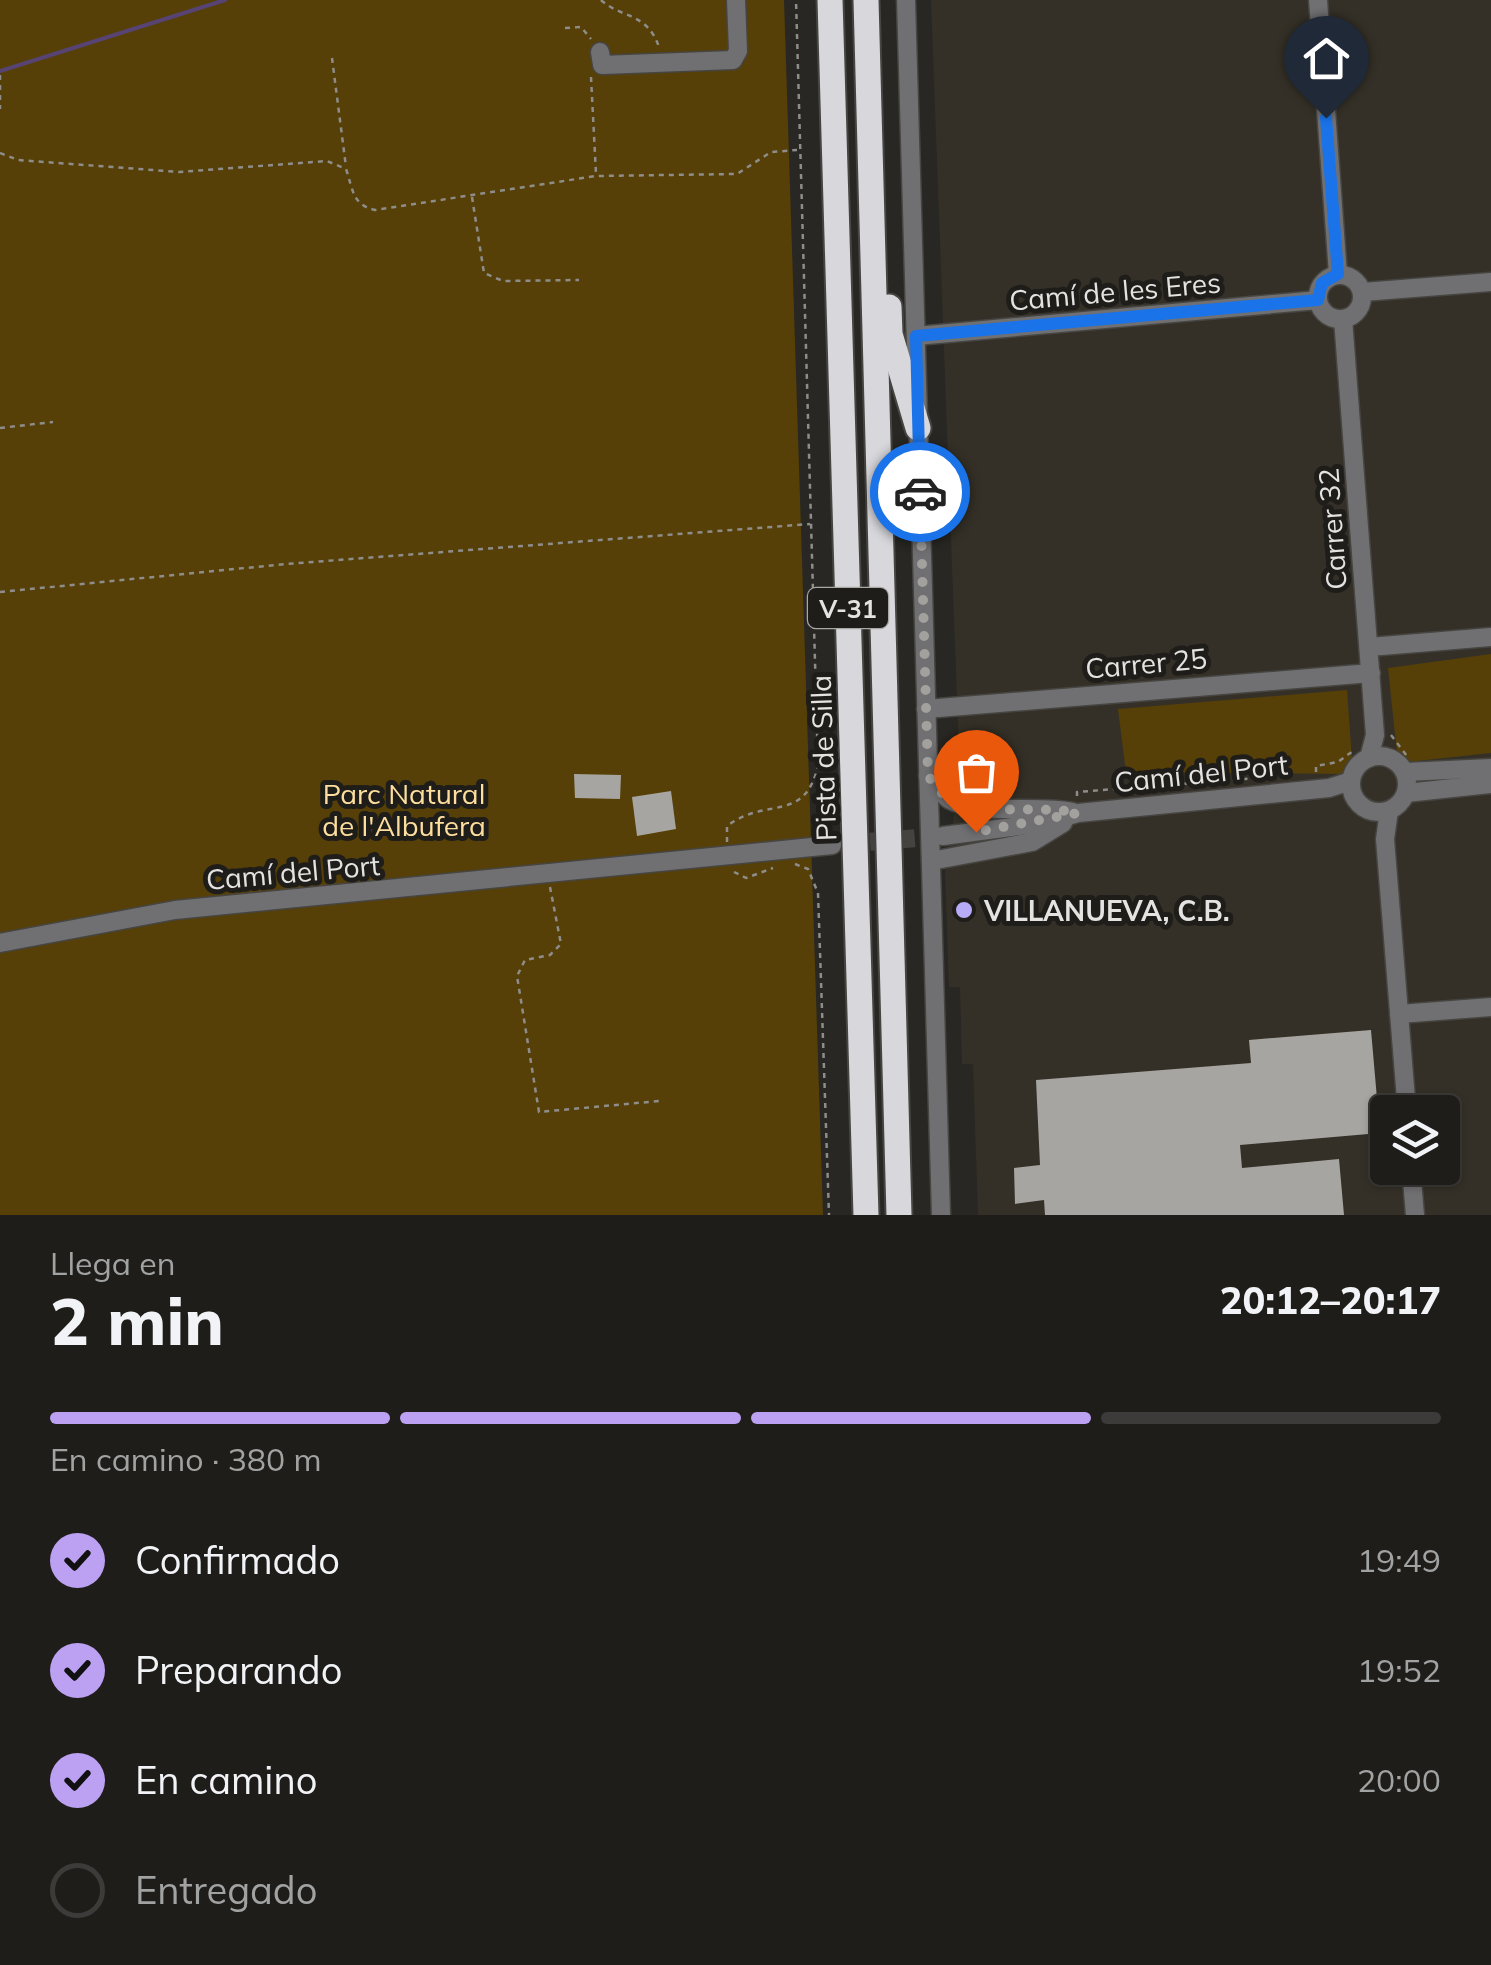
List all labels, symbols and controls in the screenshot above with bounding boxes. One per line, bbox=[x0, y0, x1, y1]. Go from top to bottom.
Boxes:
pin bbox=[1284, 16, 1369, 119]
icon: home bbox=[1299, 31, 1354, 86]
street label: Camí de les Eres bbox=[1008, 264, 1222, 318]
courier bbox=[870, 442, 970, 542]
icon: car bbox=[893, 465, 948, 520]
street label: Carrer 32 bbox=[1310, 467, 1354, 591]
road number: V-31 bbox=[808, 588, 888, 628]
street label: Carrer 25 bbox=[1084, 640, 1208, 686]
street label: Pista de Silla bbox=[803, 674, 843, 842]
pin bbox=[934, 730, 1019, 833]
icon: bag bbox=[949, 745, 1004, 800]
street label: Camí del Port bbox=[1112, 746, 1290, 800]
park label: Parc Natural de l'Albufera bbox=[322, 776, 486, 843]
street label: Camí del Port bbox=[205, 847, 382, 897]
place label: VILLANUEVA, C.B. bbox=[983, 893, 1230, 928]
marker: VILLANUEVA, C.B. bbox=[953, 899, 975, 921]
map controls bbox=[1370, 1095, 1460, 1185]
button: layers bbox=[1370, 1095, 1460, 1185]
text: Llega en bbox=[50, 1243, 175, 1283]
text: 20:12–20:17 bbox=[1220, 1276, 1441, 1324]
text: 2 min bbox=[50, 1280, 224, 1361]
text: En camino · 380 m bbox=[50, 1439, 322, 1479]
icon: check bbox=[50, 1533, 105, 1588]
text: Confirmado bbox=[135, 1536, 340, 1584]
text: 19:49 bbox=[1357, 1540, 1441, 1580]
icon: check bbox=[50, 1643, 105, 1698]
text: Preparando bbox=[135, 1646, 342, 1694]
text: 19:52 bbox=[1357, 1650, 1441, 1690]
icon: check bbox=[50, 1753, 105, 1808]
text: En camino bbox=[135, 1756, 317, 1804]
text: 20:00 bbox=[1357, 1760, 1441, 1800]
text: Entregado bbox=[135, 1866, 317, 1914]

